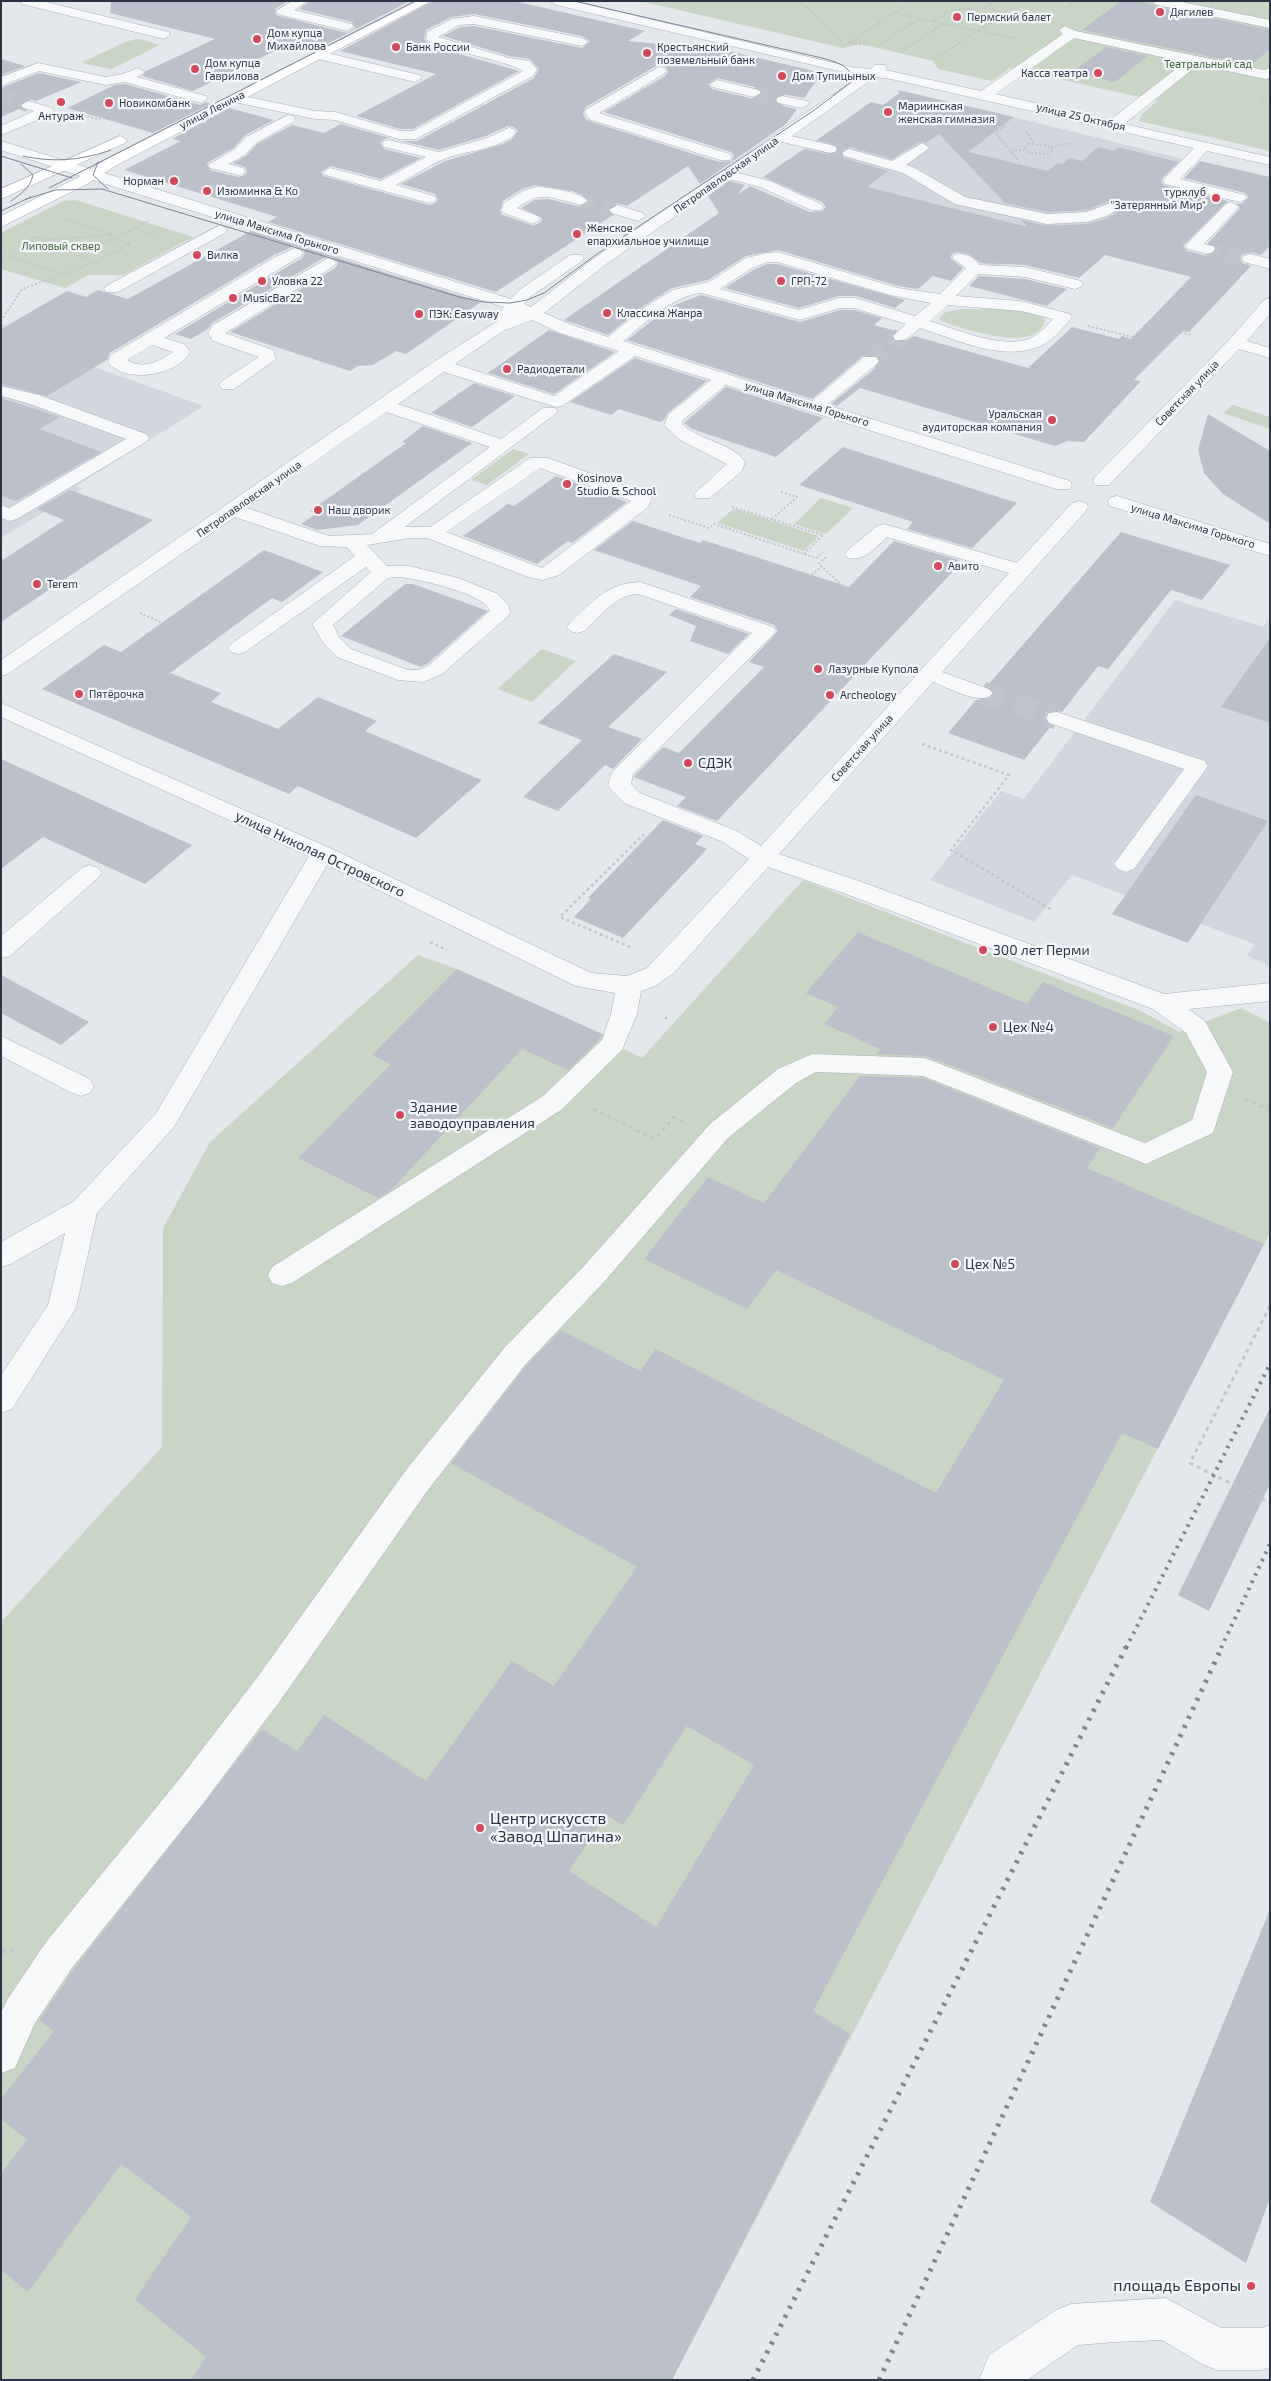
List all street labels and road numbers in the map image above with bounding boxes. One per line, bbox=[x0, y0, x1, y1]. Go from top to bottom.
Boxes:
street label: улица Ленина bbox=[177, 88, 247, 132]
street label: улица 25 Октября bbox=[1035, 100, 1127, 134]
street label: Петропавловская улица bbox=[671, 134, 781, 216]
street label: улица Максима Горького bbox=[213, 207, 341, 257]
street label: Советская улица bbox=[1152, 357, 1222, 429]
street label: улица Максима Горького bbox=[743, 379, 871, 429]
street label: Петропавловская улица bbox=[194, 458, 304, 540]
street label: улица Максима Горького bbox=[1129, 501, 1257, 551]
street label: Советская улица bbox=[828, 712, 896, 784]
street label: улица Николая Островского bbox=[233, 807, 407, 901]

